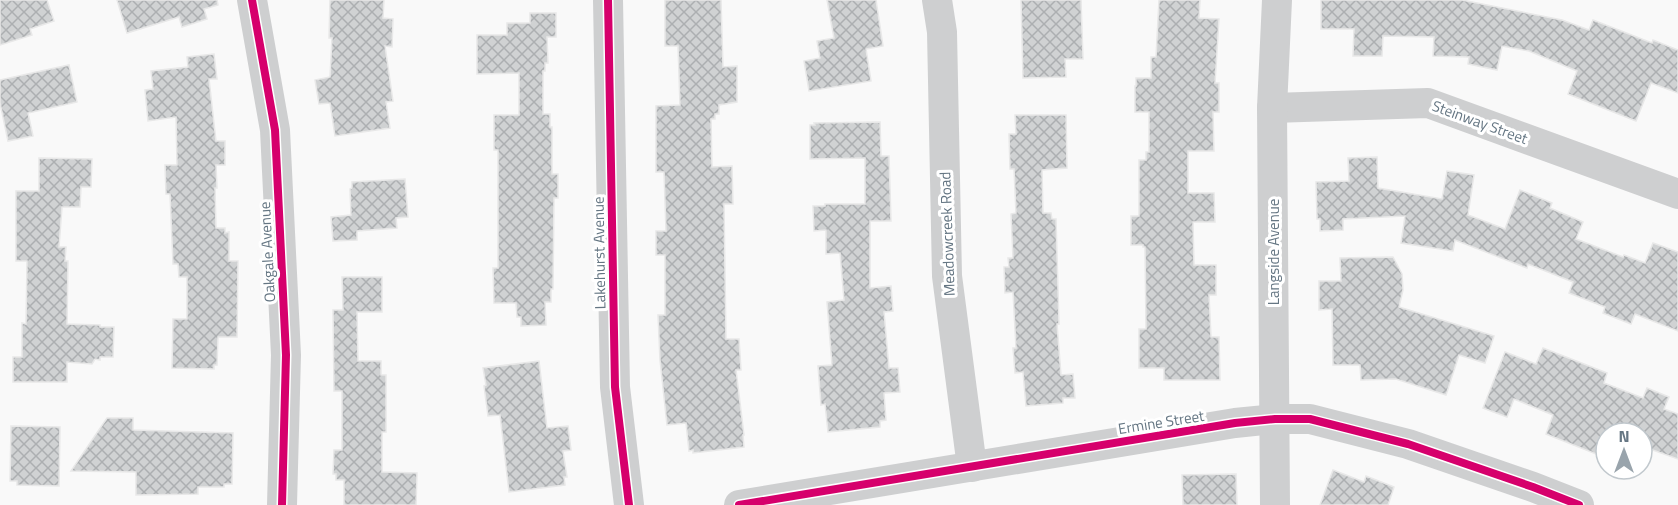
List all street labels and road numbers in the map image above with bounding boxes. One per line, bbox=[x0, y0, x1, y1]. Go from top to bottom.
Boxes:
street label: Steinway Street bbox=[1429, 94, 1532, 150]
street label: Meadowcreek Road bbox=[933, 171, 961, 297]
street label: Lakehurst Avenue bbox=[587, 196, 611, 310]
street label: Langside Avenue bbox=[1262, 199, 1285, 305]
street label: Oakgale Avenue bbox=[253, 201, 281, 303]
street label: Ermine Street bbox=[1116, 404, 1206, 440]

